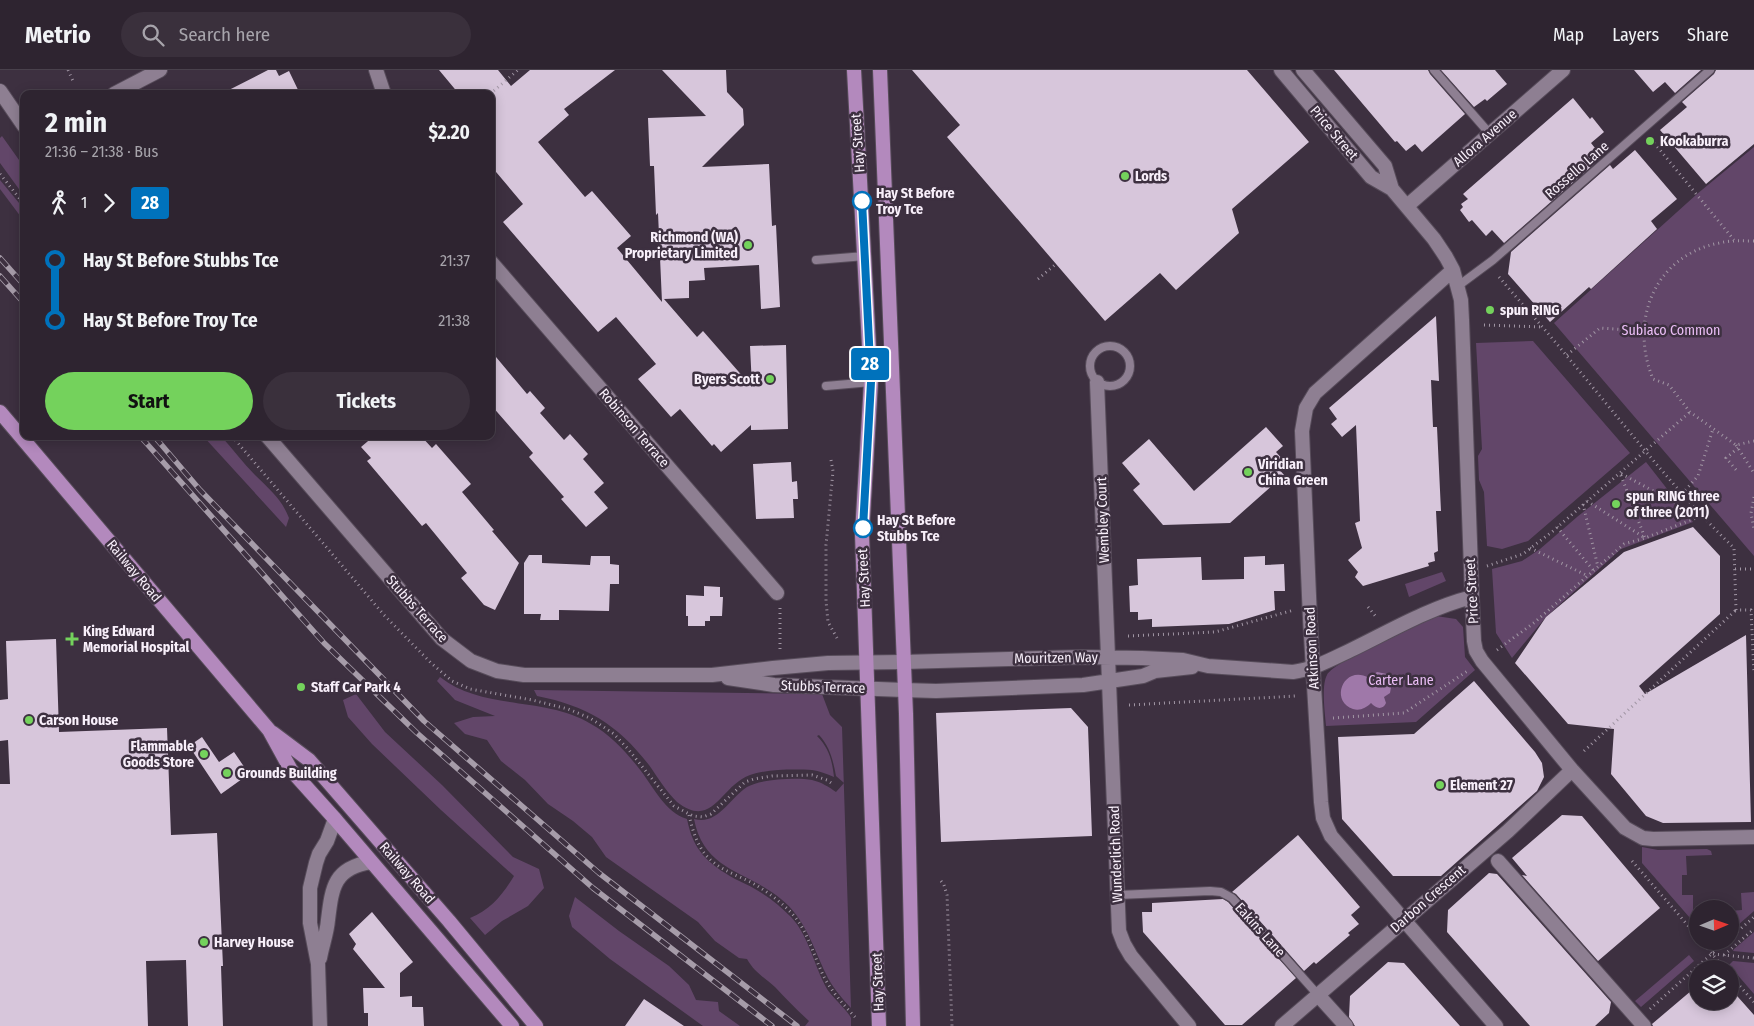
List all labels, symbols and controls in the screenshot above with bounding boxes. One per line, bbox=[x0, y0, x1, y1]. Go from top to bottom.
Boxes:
search box bbox=[121, 12, 471, 57]
text: Metrio bbox=[25, 21, 91, 49]
icon: search bbox=[139, 21, 167, 49]
text: Search here bbox=[179, 23, 270, 46]
text: Map bbox=[1553, 24, 1584, 46]
text: Layers bbox=[1612, 24, 1659, 46]
text: Share bbox=[1687, 24, 1729, 46]
street label: Price Street bbox=[1306, 102, 1362, 164]
text: 2 min bbox=[45, 106, 107, 139]
street label: Allora Avenue bbox=[1450, 106, 1520, 170]
street label: Hay Street bbox=[847, 113, 869, 173]
text: $2.20 bbox=[428, 121, 470, 144]
place label: Kookaburra bbox=[1660, 133, 1728, 150]
marker: Kookaburra bbox=[1644, 135, 1656, 147]
street label: Rossello Lane bbox=[1542, 138, 1612, 202]
text: 21:36 – 21:38 · Bus bbox=[45, 142, 158, 161]
place label: Lords bbox=[1135, 168, 1167, 185]
marker: Lords bbox=[1119, 170, 1131, 182]
place label: Hay St Before Troy Tce bbox=[876, 185, 955, 218]
icon: walk bbox=[45, 189, 73, 217]
icon: forward bbox=[95, 189, 123, 217]
marker: Hay St Before Troy Tce bbox=[852, 191, 872, 211]
text: 28 bbox=[141, 192, 159, 214]
text: 1 bbox=[81, 193, 87, 212]
place label: Richmond (WA) Proprietary Limited bbox=[625, 229, 738, 262]
marker: Richmond (WA) Proprietary Limited bbox=[742, 239, 754, 251]
text: Hay St Before Stubbs Tce bbox=[83, 249, 279, 272]
text: 21:37 bbox=[440, 251, 470, 270]
place label: spun RING bbox=[1500, 302, 1560, 319]
marker: spun RING bbox=[1484, 304, 1496, 316]
text: Hay St Before Troy Tce bbox=[83, 309, 258, 332]
text: 21:38 bbox=[438, 311, 470, 330]
park label: Subiaco Common bbox=[1622, 322, 1720, 339]
line badge: 28 bbox=[848, 348, 892, 380]
text: 28 bbox=[861, 353, 879, 375]
place label: Byers Scott bbox=[694, 371, 761, 388]
button: Start bbox=[45, 372, 253, 430]
button: Tickets bbox=[263, 372, 470, 430]
marker: Byers Scott bbox=[764, 373, 776, 385]
street label: Robinson Terrace bbox=[595, 385, 673, 471]
place label: Viridian China Green bbox=[1257, 456, 1328, 489]
marker: Viridian China Green bbox=[1242, 466, 1254, 478]
street label: Wembley Court bbox=[1093, 476, 1113, 564]
place label: spun RING three of three (2011) bbox=[1626, 488, 1720, 521]
marker: spun RING three of three (2011) bbox=[1610, 498, 1622, 510]
place label: Hay St Before Stubbs Tce bbox=[877, 512, 956, 545]
marker: Hay St Before Stubbs Tce bbox=[853, 518, 873, 538]
street label: Railway Road bbox=[103, 537, 165, 605]
street label: Hay Street bbox=[854, 548, 874, 608]
street label: Price Street bbox=[1462, 557, 1482, 624]
street label: Stubbs Terrace bbox=[382, 572, 452, 646]
street label: Atkinson Road bbox=[1301, 606, 1323, 690]
place label: King Edward Memorial Hospital bbox=[83, 623, 190, 656]
marker: King Edward Memorial Hospital bbox=[65, 632, 79, 646]
street label: Mouritzen Way bbox=[1014, 649, 1099, 667]
park label: Carter Lane bbox=[1368, 672, 1434, 689]
street label: Stubbs Terrace bbox=[780, 677, 866, 697]
place label: Staff Car Park 4 bbox=[311, 679, 401, 696]
marker: Staff Car Park 4 bbox=[295, 681, 307, 693]
place label: Carson House bbox=[39, 712, 118, 729]
marker: Carson House bbox=[23, 714, 35, 726]
place label: Flammable Goods Store bbox=[123, 738, 194, 771]
marker: Flammable Goods Store bbox=[198, 748, 210, 760]
place label: Grounds Building bbox=[237, 765, 337, 782]
marker: Grounds Building bbox=[221, 767, 233, 779]
place label: Element 27 bbox=[1450, 777, 1513, 794]
marker: Element 27 bbox=[1434, 779, 1446, 791]
street label: Wunderlich Road bbox=[1106, 805, 1126, 903]
street label: Railway Road bbox=[376, 839, 438, 907]
street label: Darbon Crescent bbox=[1387, 861, 1469, 936]
street label: Eakins Lane bbox=[1231, 899, 1289, 961]
north arrow bbox=[1689, 900, 1739, 950]
map controls bbox=[1689, 900, 1739, 1010]
place label: Harvey House bbox=[214, 934, 294, 951]
marker: Harvey House bbox=[198, 936, 210, 948]
street label: Hay Street bbox=[868, 952, 888, 1012]
button: layers bbox=[1689, 960, 1739, 1010]

